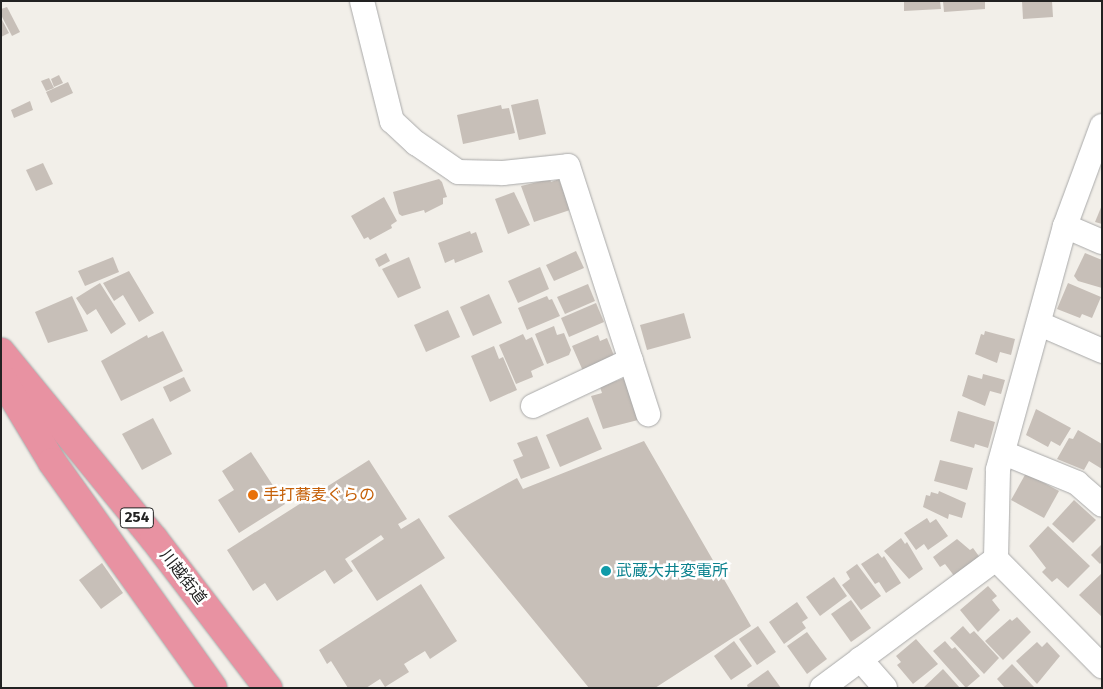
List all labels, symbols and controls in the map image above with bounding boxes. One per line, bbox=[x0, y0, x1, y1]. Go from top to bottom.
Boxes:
place label: 手打蕎麦ぐらの bbox=[263, 485, 375, 505]
marker: 手打蕎麦ぐらの bbox=[247, 489, 259, 501]
road number: 254 bbox=[120, 506, 154, 530]
street label: 川越街道 bbox=[156, 546, 210, 608]
place label: 武蔵大井変電所 bbox=[616, 561, 728, 581]
marker: 武蔵大井変電所 bbox=[600, 565, 612, 577]

